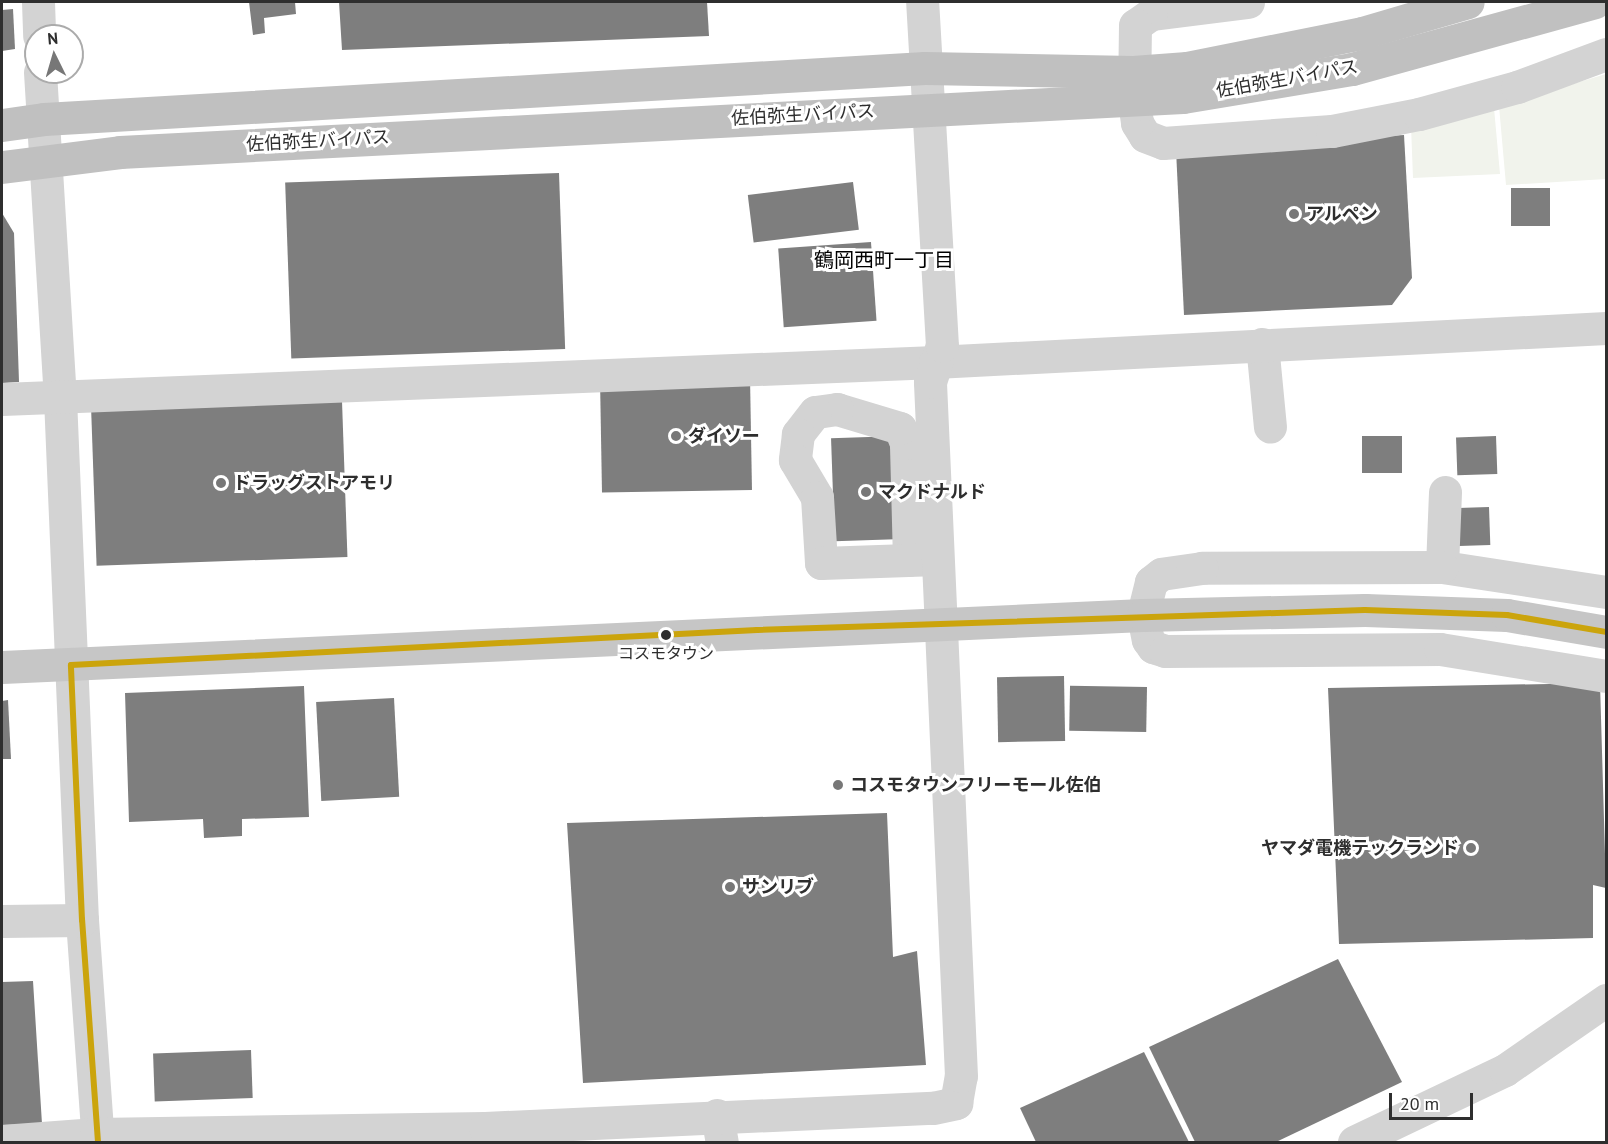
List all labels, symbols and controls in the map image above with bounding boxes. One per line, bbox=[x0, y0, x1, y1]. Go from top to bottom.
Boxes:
north arrow bbox=[24, 24, 84, 84]
text: N bbox=[46, 28, 59, 48]
street label: 佐伯弥生バイパス bbox=[1214, 56, 1360, 102]
street label: 佐伯弥生バイパス bbox=[731, 100, 875, 130]
street label: 佐伯弥生バイパス bbox=[246, 126, 390, 156]
place label: アルペン bbox=[1306, 203, 1378, 225]
marker: アルペン bbox=[1287, 207, 1301, 221]
district label: 鶴岡西町一丁目 bbox=[814, 248, 954, 272]
place label: ダイソー bbox=[688, 425, 760, 447]
marker: ダイソー bbox=[669, 429, 683, 443]
place label: ドラッグストアモリ bbox=[233, 472, 395, 494]
marker: ドラッグストアモリ bbox=[214, 476, 228, 490]
place label: マクドナルド bbox=[878, 481, 986, 503]
marker: マクドナルド bbox=[859, 485, 873, 499]
marker: コスモタウン bbox=[660, 629, 672, 641]
place label: コスモタウン bbox=[618, 643, 714, 663]
place label: コスモタウンフリーモール佐伯 bbox=[850, 774, 1102, 796]
marker: コスモタウンフリーモール佐伯 bbox=[831, 778, 845, 792]
place label: ヤマダ電機テックランド bbox=[1261, 837, 1459, 859]
marker: ヤマダ電機テックランド bbox=[1464, 841, 1478, 855]
place label: サンリブ bbox=[742, 876, 814, 898]
marker: サンリブ bbox=[723, 880, 737, 894]
scale bar bbox=[1392, 1081, 1476, 1119]
text: 20 m bbox=[1400, 1092, 1439, 1115]

